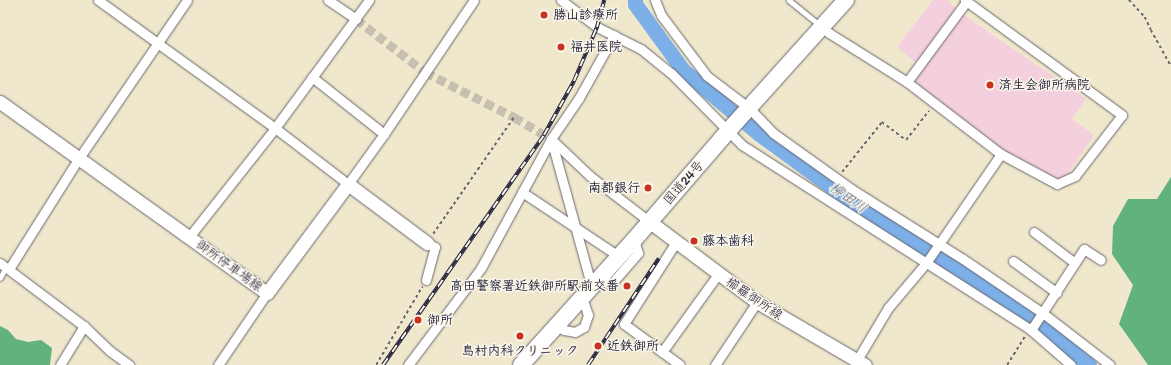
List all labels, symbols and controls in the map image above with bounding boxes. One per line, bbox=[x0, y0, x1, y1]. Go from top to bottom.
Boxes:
place label: 勝山診療所 bbox=[553, 7, 618, 23]
marker: 勝山診療所 bbox=[538, 9, 550, 21]
place label: 福井医院 bbox=[570, 39, 622, 55]
marker: 福井医院 bbox=[555, 41, 567, 53]
place label: 済生会御所病院 bbox=[999, 77, 1090, 93]
marker: 済生会御所病院 bbox=[984, 79, 996, 91]
street label: 国道24号 bbox=[661, 158, 707, 208]
water label: 柳田川 bbox=[826, 179, 870, 217]
place label: 南都銀行 bbox=[588, 180, 640, 196]
marker: 南都銀行 bbox=[643, 183, 653, 193]
place label: 藤本歯科 bbox=[702, 233, 754, 249]
marker: 藤本歯科 bbox=[689, 236, 699, 246]
street label: 御所停車場線 bbox=[193, 237, 265, 295]
street label: 櫛羅御所線 bbox=[723, 274, 785, 324]
place label: 高田警察署近鉄御所駅前交番 bbox=[450, 278, 619, 294]
marker: 高田警察署近鉄御所駅前交番 bbox=[622, 281, 632, 291]
place label: 御所 bbox=[427, 312, 453, 328]
marker: 御所 bbox=[412, 314, 424, 326]
marker: 島村内科クリニック bbox=[514, 330, 526, 342]
place label: 近鉄御所 bbox=[607, 338, 659, 354]
marker: 近鉄御所 bbox=[592, 340, 604, 352]
place label: 島村内科クリニック bbox=[462, 343, 578, 359]

